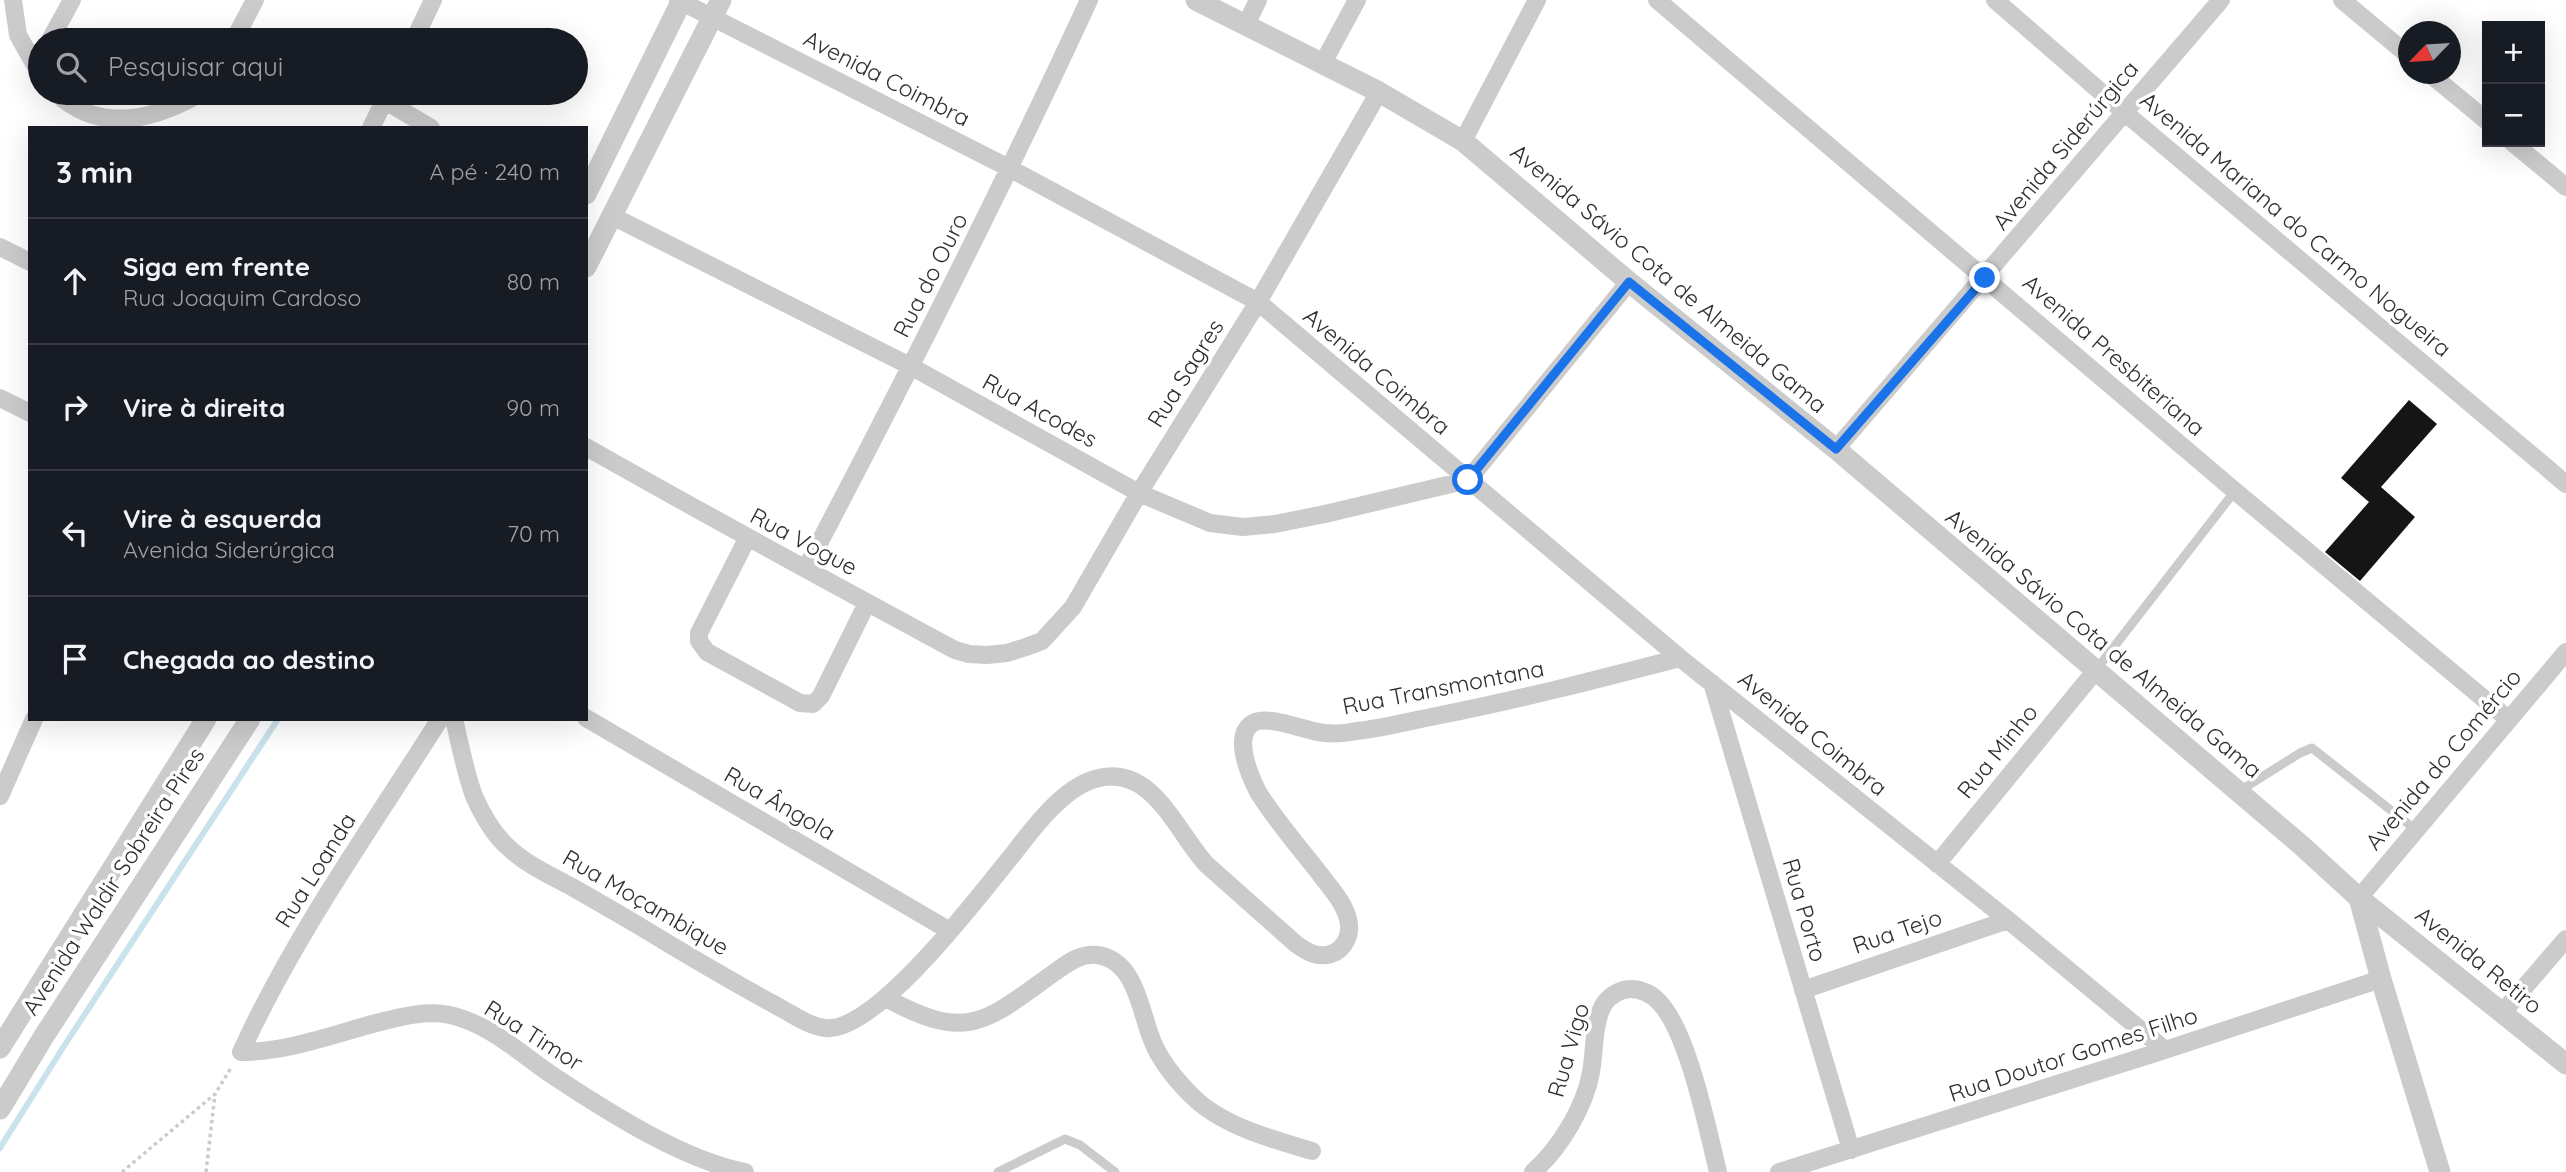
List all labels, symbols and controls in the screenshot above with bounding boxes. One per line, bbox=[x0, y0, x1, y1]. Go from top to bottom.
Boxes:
north arrow bbox=[2398, 21, 2461, 84]
map controls bbox=[2482, 21, 2545, 147]
button: + bbox=[2482, 21, 2545, 84]
street label: Avenida Coimbra bbox=[799, 24, 975, 132]
search box bbox=[28, 28, 588, 105]
icon: search bbox=[52, 48, 90, 86]
text: Pesquisar aqui bbox=[108, 50, 283, 83]
street label: Avenida Siderúrgica bbox=[1986, 54, 2144, 236]
button: − bbox=[2482, 84, 2545, 147]
street label: Avenida Mariana do Carmo Nogueira bbox=[2135, 85, 2457, 363]
street label: Avenida Sávio Cota de Almeida Gama bbox=[1505, 137, 1833, 419]
text: 3 min bbox=[56, 153, 133, 191]
text: A pé · 240 m bbox=[429, 157, 560, 186]
street label: Rua do Ouro bbox=[886, 208, 974, 342]
text: Siga em frente bbox=[123, 250, 310, 283]
icon: ahead bbox=[56, 262, 94, 300]
route end bbox=[1969, 262, 2000, 293]
text: 80 m bbox=[507, 267, 560, 296]
street label: Avenida Presbiteriana bbox=[2017, 268, 2211, 442]
text: Rua Joaquim Cardoso bbox=[123, 283, 362, 312]
street label: Avenida Coimbra bbox=[1298, 301, 1456, 441]
street label: Rua Sagres bbox=[1140, 314, 1230, 432]
street label: Rua Acodes bbox=[977, 367, 1103, 453]
icon: right bbox=[56, 388, 94, 426]
text: Vire à direita bbox=[123, 391, 285, 424]
text: 90 m bbox=[506, 393, 560, 422]
route start bbox=[1452, 464, 1483, 495]
street label: Rua Vogue bbox=[745, 501, 863, 581]
text: Vire à esquerda bbox=[123, 502, 322, 535]
street label: Avenida Sávio Cota de Almeida Gama bbox=[1940, 502, 2268, 784]
icon: left bbox=[56, 514, 94, 552]
text: 70 m bbox=[507, 519, 560, 548]
text: Avenida Siderúrgica bbox=[123, 535, 335, 564]
icon: arrive bbox=[56, 640, 94, 678]
text: Chegada ao destino bbox=[123, 643, 375, 676]
street label: Rua Transmontana bbox=[1340, 653, 1546, 721]
street label: Avenida do Comércio bbox=[2359, 662, 2527, 856]
street label: Avenida Coimbra bbox=[1733, 664, 1893, 802]
street label: Rua Minho bbox=[1950, 698, 2044, 804]
street label: Avenida Waldir Sobreira Pires bbox=[16, 742, 210, 1020]
street label: Rua Ângola bbox=[719, 760, 841, 846]
street label: Rua Loanda bbox=[268, 807, 362, 933]
street label: Rua Moçambique bbox=[558, 843, 734, 961]
street label: Rua Porto bbox=[1776, 855, 1834, 965]
street label: Avenida Retiro bbox=[2410, 900, 2548, 1020]
street label: Rua Tejo bbox=[1848, 902, 1946, 960]
street label: Rua Timor bbox=[479, 993, 589, 1077]
street label: Rua Vigo bbox=[1541, 1000, 1595, 1100]
street label: Rua Doutor Gomes Filho bbox=[1945, 1000, 2201, 1108]

